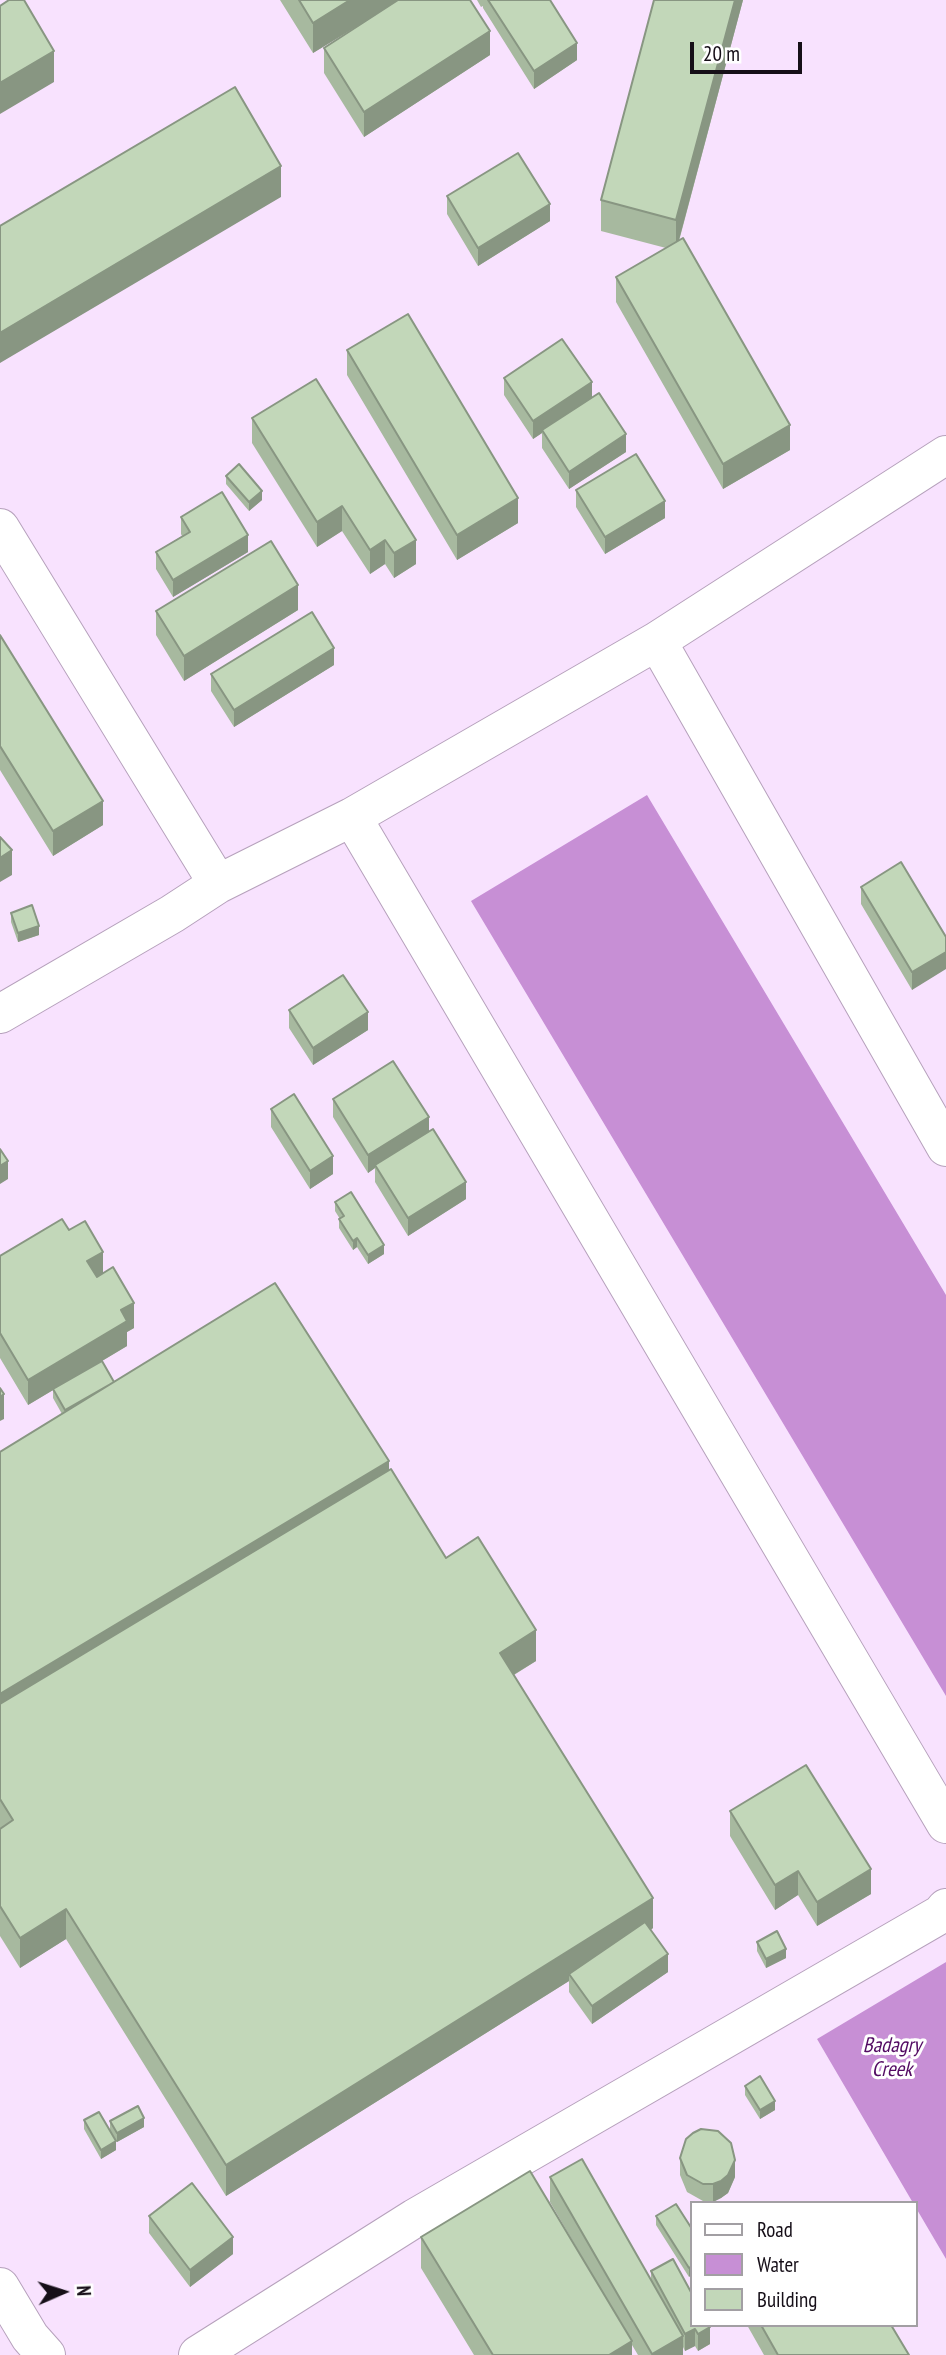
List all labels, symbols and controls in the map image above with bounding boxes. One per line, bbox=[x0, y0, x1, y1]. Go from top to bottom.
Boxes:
scale bar bbox=[694, 28, 806, 72]
text: 20 m bbox=[703, 40, 740, 67]
water label: Badagry Creek bbox=[863, 2033, 921, 2083]
legend bbox=[690, 2201, 918, 2327]
text: Road bbox=[757, 2216, 793, 2243]
text: Water bbox=[757, 2251, 799, 2278]
north arrow bbox=[28, 2257, 98, 2327]
text: N bbox=[72, 2285, 96, 2297]
text: Building bbox=[757, 2286, 817, 2313]

